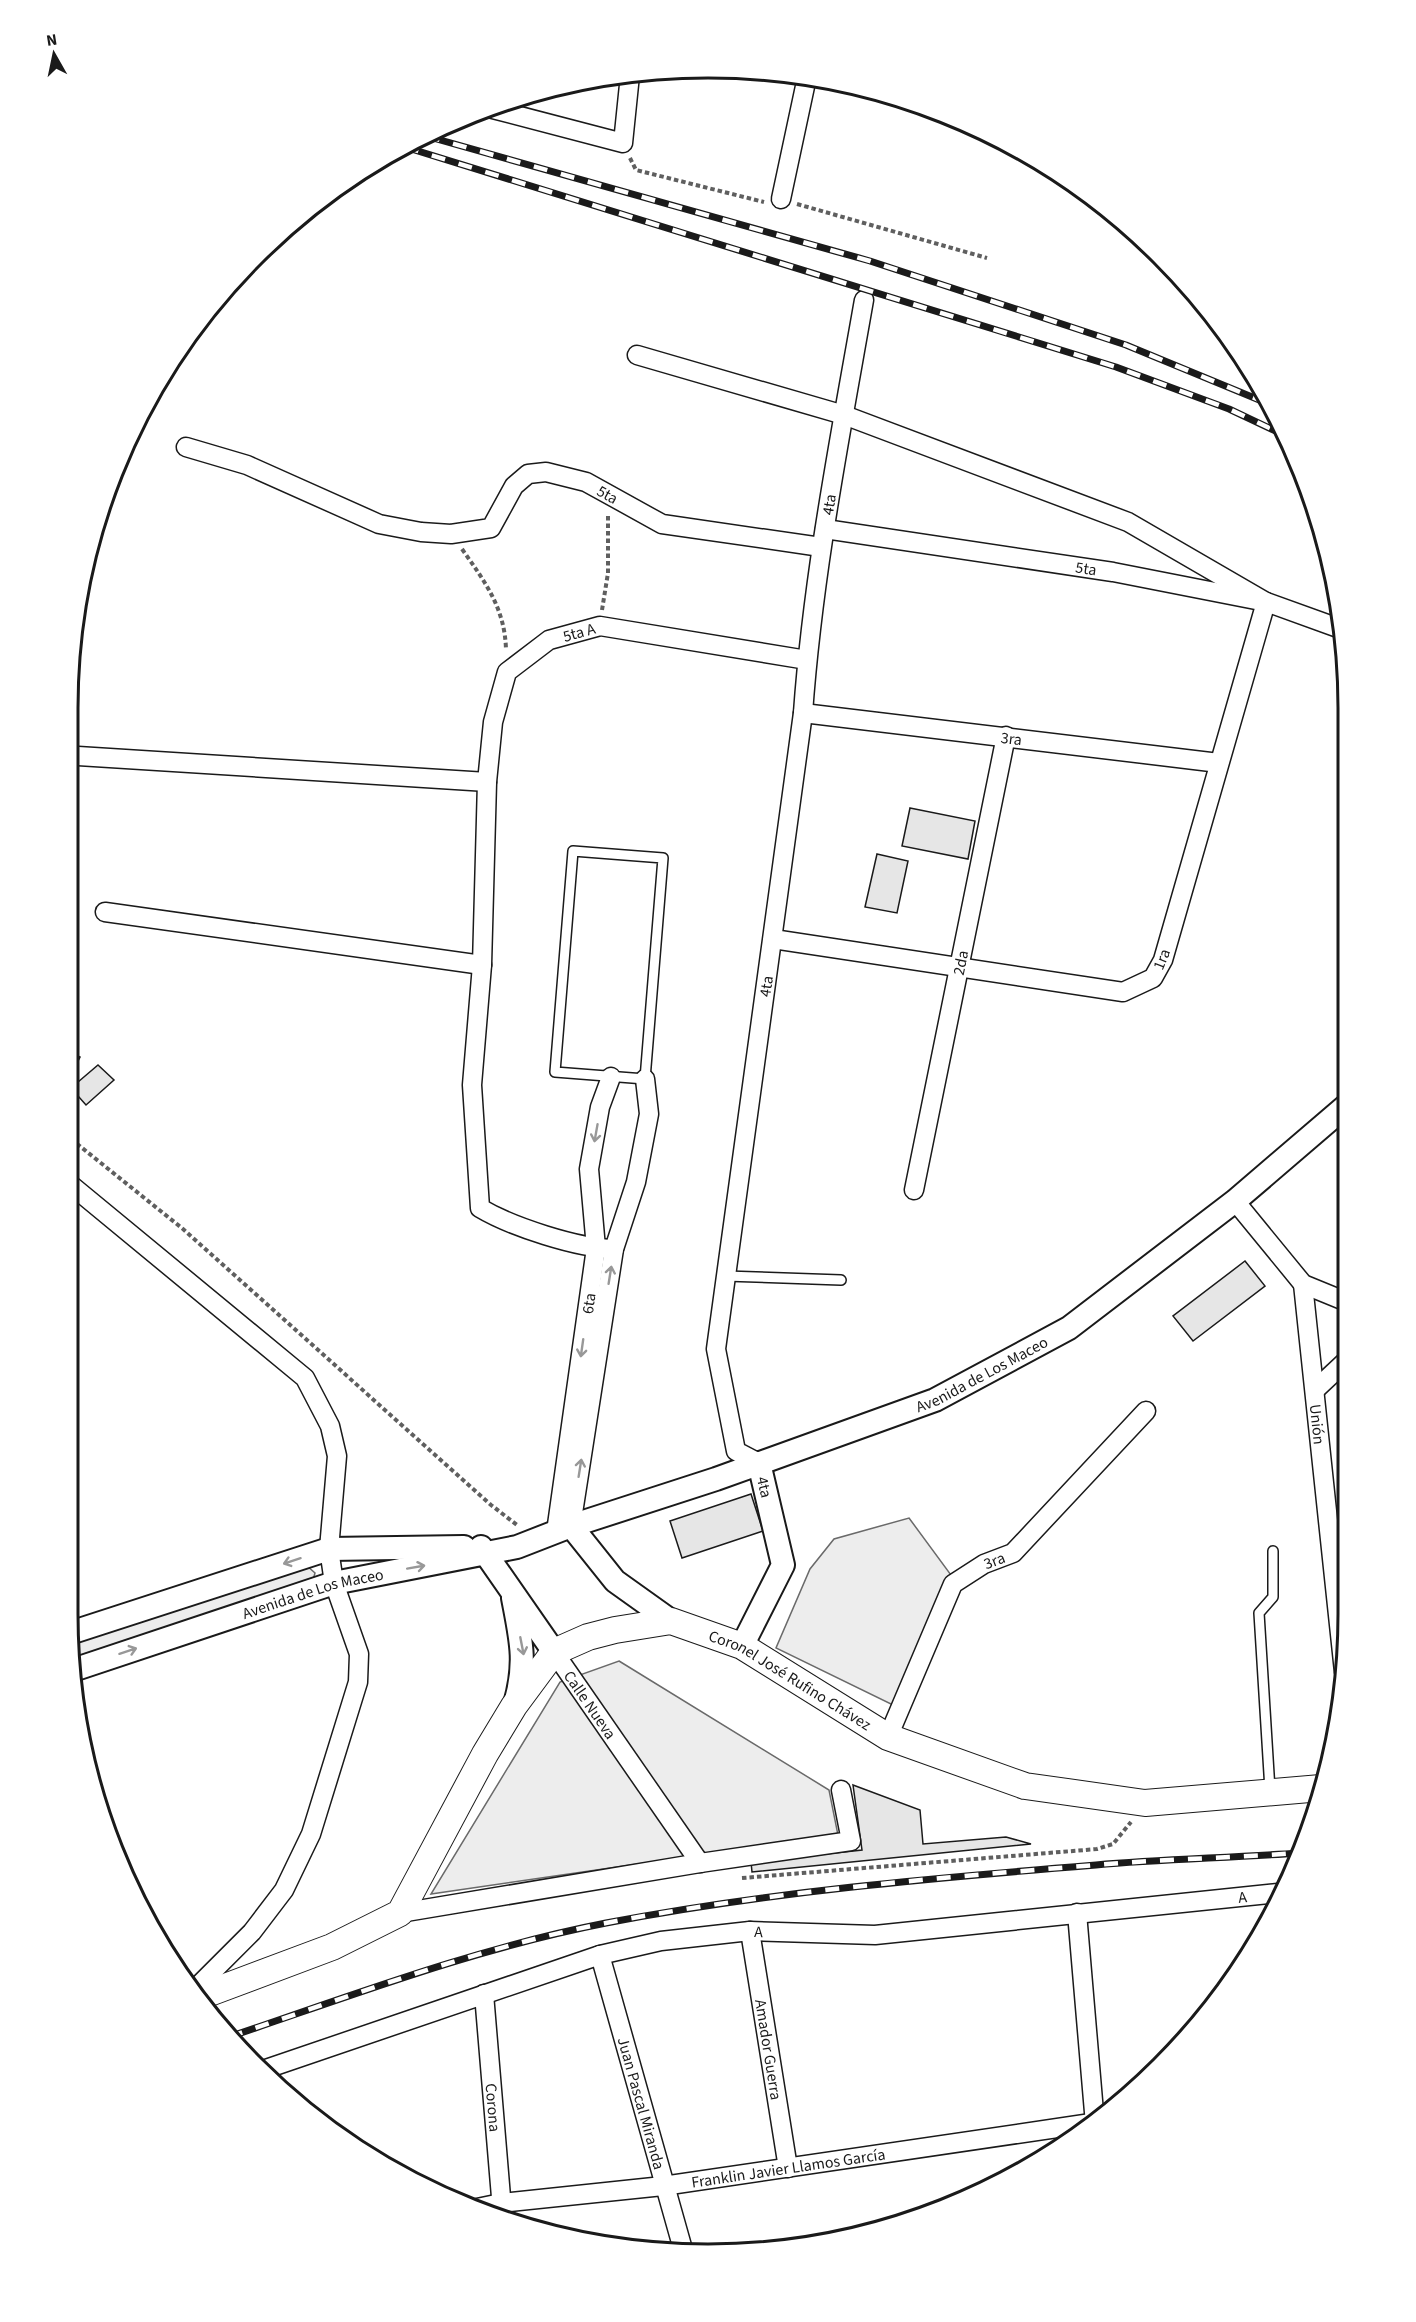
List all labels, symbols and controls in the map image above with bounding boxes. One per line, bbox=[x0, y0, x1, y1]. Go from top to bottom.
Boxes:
north arrow bbox=[24, 24, 84, 84]
text: N bbox=[45, 28, 59, 52]
street label: 5ta bbox=[593, 480, 622, 510]
street label: 4ta bbox=[817, 492, 842, 517]
street label: 5ta bbox=[1074, 557, 1098, 581]
street label: 5ta A bbox=[560, 618, 598, 648]
street label: 3ra bbox=[1000, 727, 1023, 751]
street label: 1ra bbox=[1148, 945, 1176, 973]
street label: 2da bbox=[948, 948, 974, 977]
street label: 4ta bbox=[754, 974, 779, 998]
one-way arrow bbox=[590, 1123, 601, 1142]
one-way arrow bbox=[604, 1266, 615, 1285]
street label: 6ta bbox=[577, 1291, 602, 1315]
street label: Avenida de Los Maceo bbox=[913, 1331, 1052, 1418]
one-way arrow bbox=[576, 1338, 587, 1357]
street label: Unión bbox=[1304, 1403, 1330, 1446]
one-way arrow bbox=[575, 1458, 586, 1478]
street label: 4ta bbox=[751, 1474, 777, 1500]
street label: 3ra bbox=[981, 1547, 1008, 1575]
one-way arrow bbox=[283, 1556, 302, 1567]
one-way arrow bbox=[405, 1561, 425, 1572]
street label: Avenida de Los Maceo bbox=[240, 1564, 385, 1625]
street label: Coronel José Rufino Chávez bbox=[705, 1625, 875, 1736]
one-way arrow bbox=[517, 1635, 528, 1655]
one-way arrow bbox=[118, 1645, 137, 1656]
street label: Calle Nueva bbox=[558, 1667, 621, 1744]
street label: A bbox=[1237, 1886, 1248, 1909]
street label: A bbox=[754, 1921, 764, 1943]
street label: Amador Guerra bbox=[749, 1998, 787, 2102]
street label: Juan Pascal Miranda bbox=[612, 2035, 670, 2172]
street label: Corona bbox=[480, 2082, 506, 2133]
street label: Franklin Javier Llamos García bbox=[690, 2143, 887, 2194]

